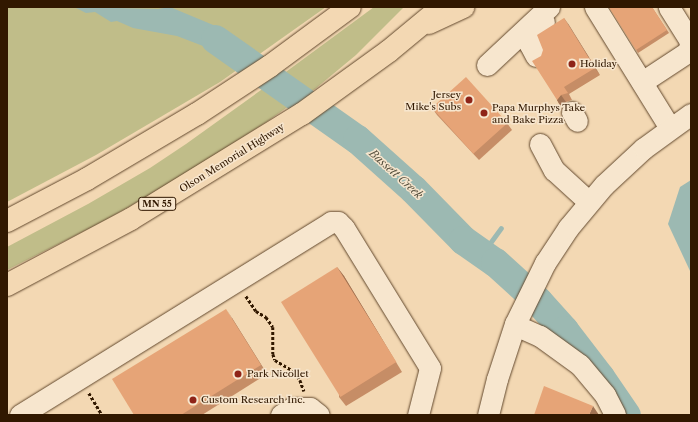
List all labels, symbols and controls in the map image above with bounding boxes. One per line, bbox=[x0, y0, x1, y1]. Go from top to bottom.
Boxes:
place label: Holiday bbox=[580, 58, 617, 70]
marker: Holiday bbox=[567, 59, 577, 69]
place label: Jersey Mike's Subs bbox=[405, 88, 461, 112]
marker: Jersey Mike's Subs bbox=[464, 95, 474, 105]
place label: Papa Murphys Take and Bake Pizza bbox=[492, 101, 586, 124]
marker: Papa Murphys Take and Bake Pizza bbox=[479, 108, 489, 118]
street label: Olson Memorial Highway bbox=[177, 121, 287, 195]
water label: Bassett Creek bbox=[367, 147, 425, 201]
road number: MN 55 bbox=[138, 197, 176, 211]
marker: Park Nicollet bbox=[232, 368, 244, 380]
place label: Park Nicollet bbox=[247, 368, 309, 380]
place label: Custom Research Inc. bbox=[201, 394, 305, 406]
marker: Custom Research Inc. bbox=[188, 395, 198, 405]

